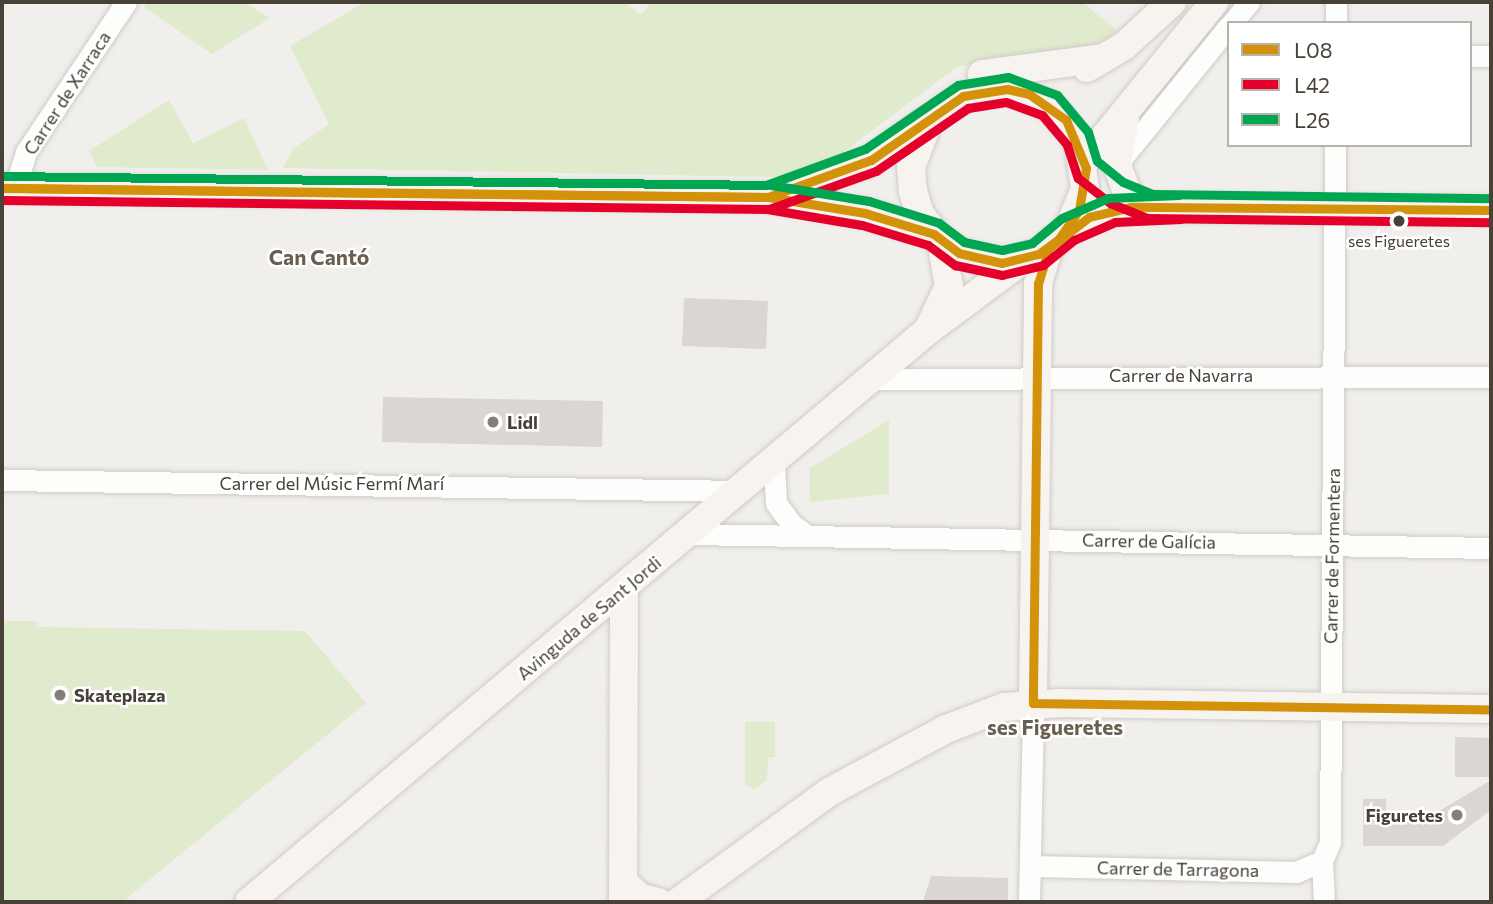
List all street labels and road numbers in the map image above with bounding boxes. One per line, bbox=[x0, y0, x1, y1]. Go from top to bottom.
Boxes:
street label: Carrer de Xarraca bbox=[19, 27, 115, 159]
street label: Carrer de Navarra bbox=[1109, 364, 1253, 386]
street label: Carrer de Formentera bbox=[1320, 468, 1344, 644]
street label: Carrer del Músic Fermí Marí bbox=[220, 472, 444, 494]
street label: Carrer de Galícia bbox=[1082, 529, 1216, 553]
street label: Avinguda de Sant Jordi bbox=[513, 551, 665, 685]
street label: Carrer de Tarragona bbox=[1097, 857, 1259, 881]

